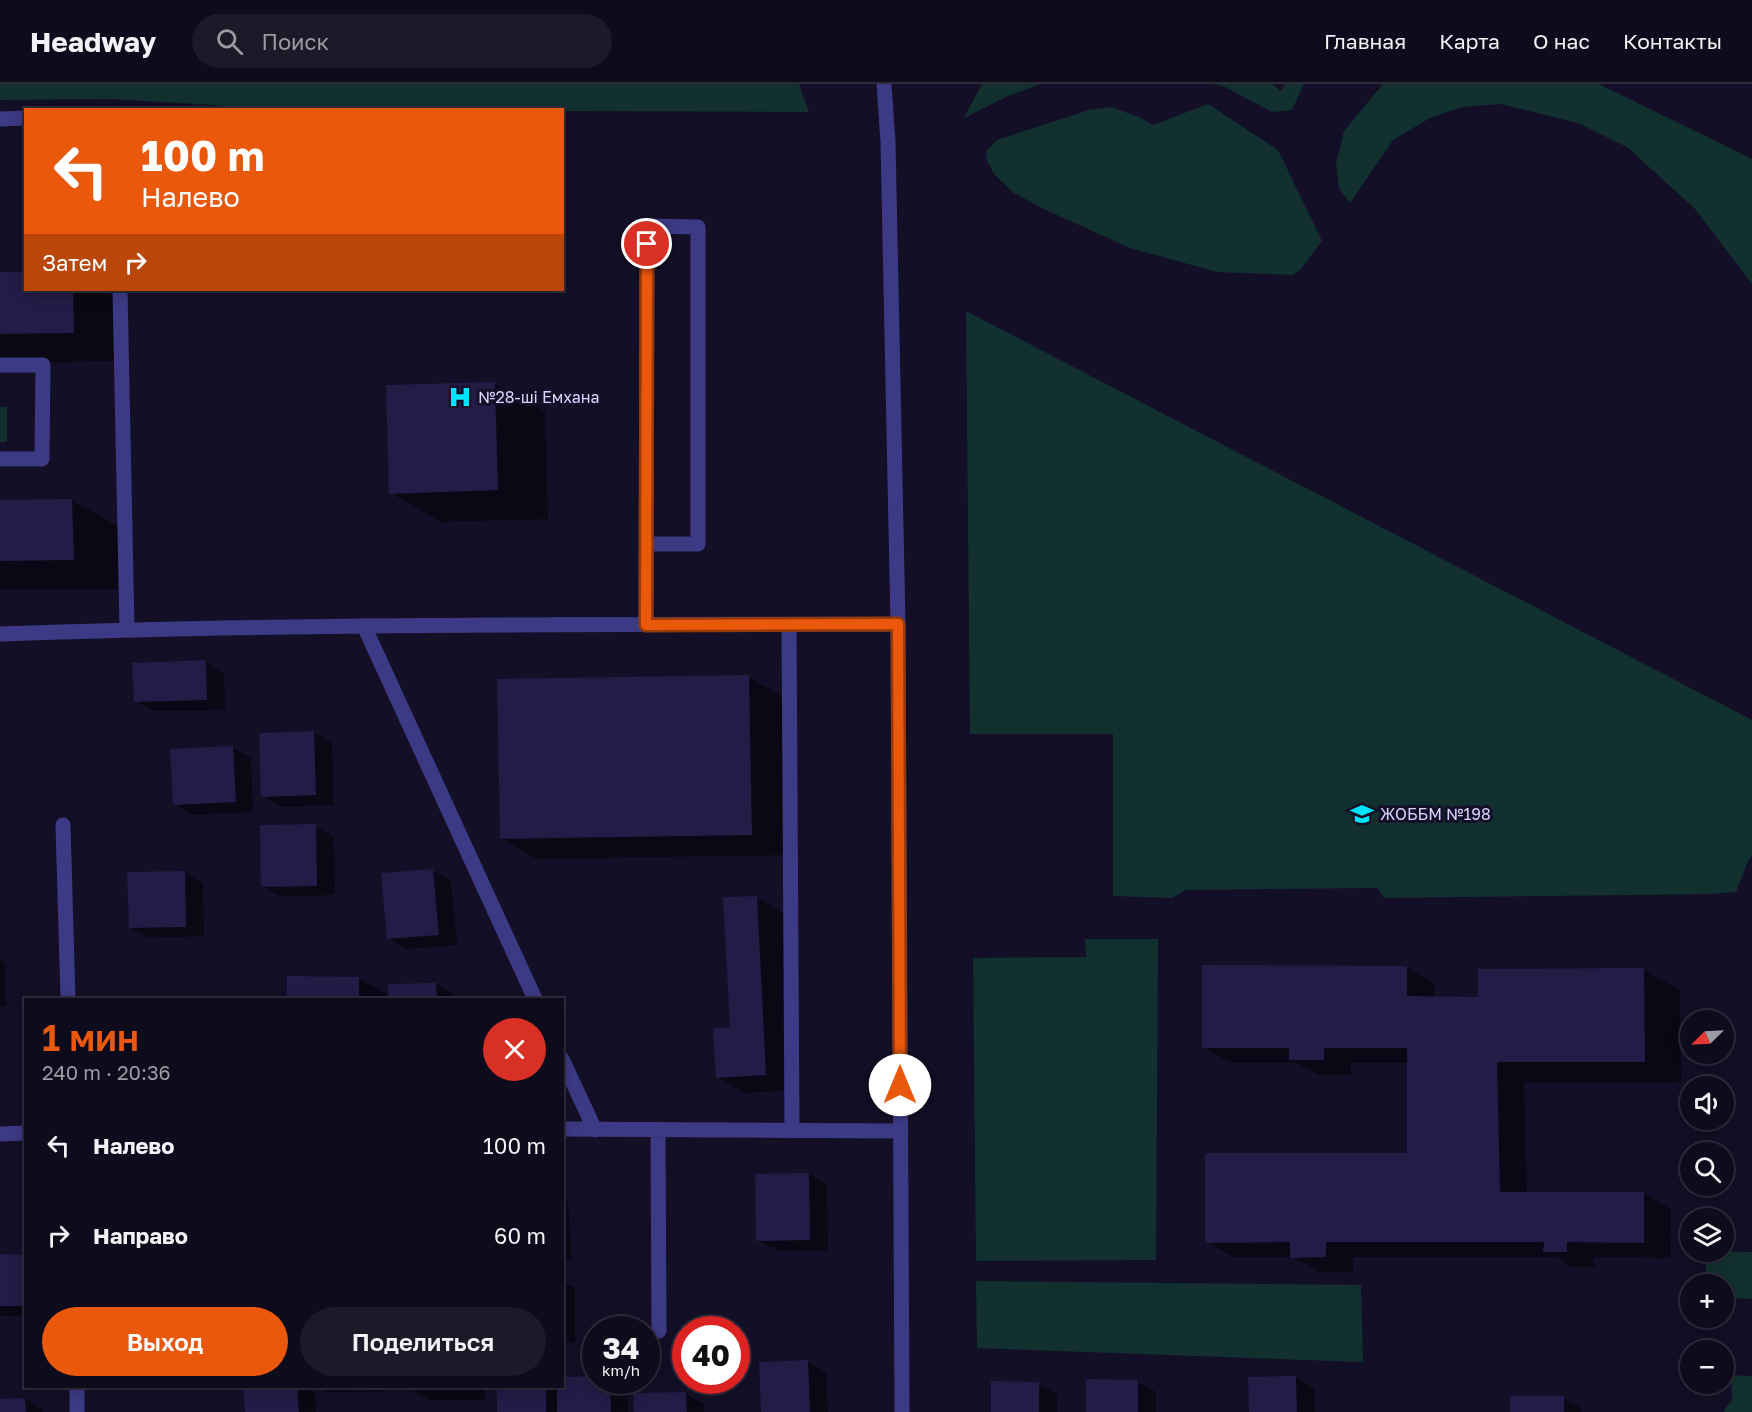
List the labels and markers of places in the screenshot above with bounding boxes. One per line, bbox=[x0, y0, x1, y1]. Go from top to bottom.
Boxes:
pin bbox=[621, 218, 672, 269]
hospital icon: №28-ші Емхана bbox=[447, 384, 473, 410]
place label: №28-ші Емхана bbox=[478, 387, 600, 407]
school or university icon: ЖОББМ №198 bbox=[1349, 801, 1375, 827]
place label: ЖОББМ №198 bbox=[1380, 804, 1491, 824]

